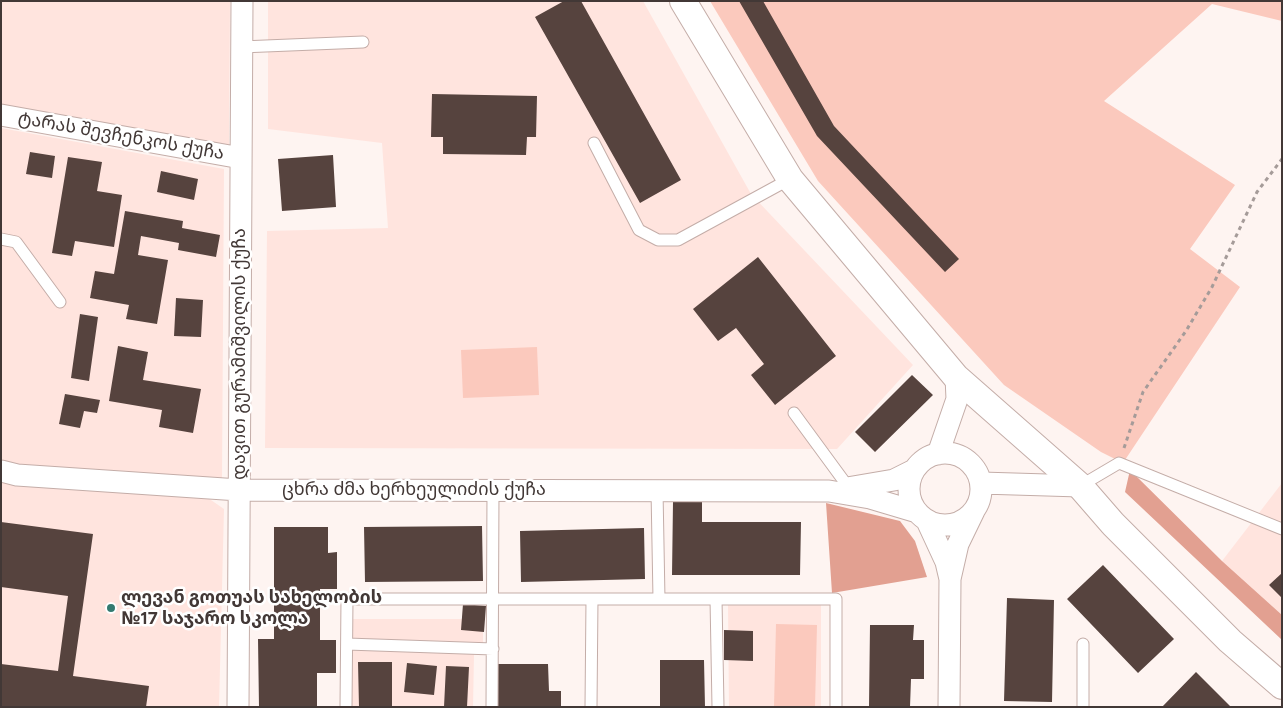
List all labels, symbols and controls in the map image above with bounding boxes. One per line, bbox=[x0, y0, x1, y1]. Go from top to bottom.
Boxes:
street label: ტარას შევჩენკოს ქუჩა bbox=[16, 107, 226, 165]
street label: დავით გურამიშვილის ქუჩა bbox=[229, 228, 251, 480]
street label: ცხრა ძმა ხერხეულიძის ქუჩა bbox=[282, 479, 546, 501]
place label: ლევან გოთუას სახელობის №17 საჯარო სკოლა bbox=[121, 587, 382, 630]
marker: ლევან გოთუას სახელობის №17 საჯარო სკოლა bbox=[105, 602, 117, 614]

